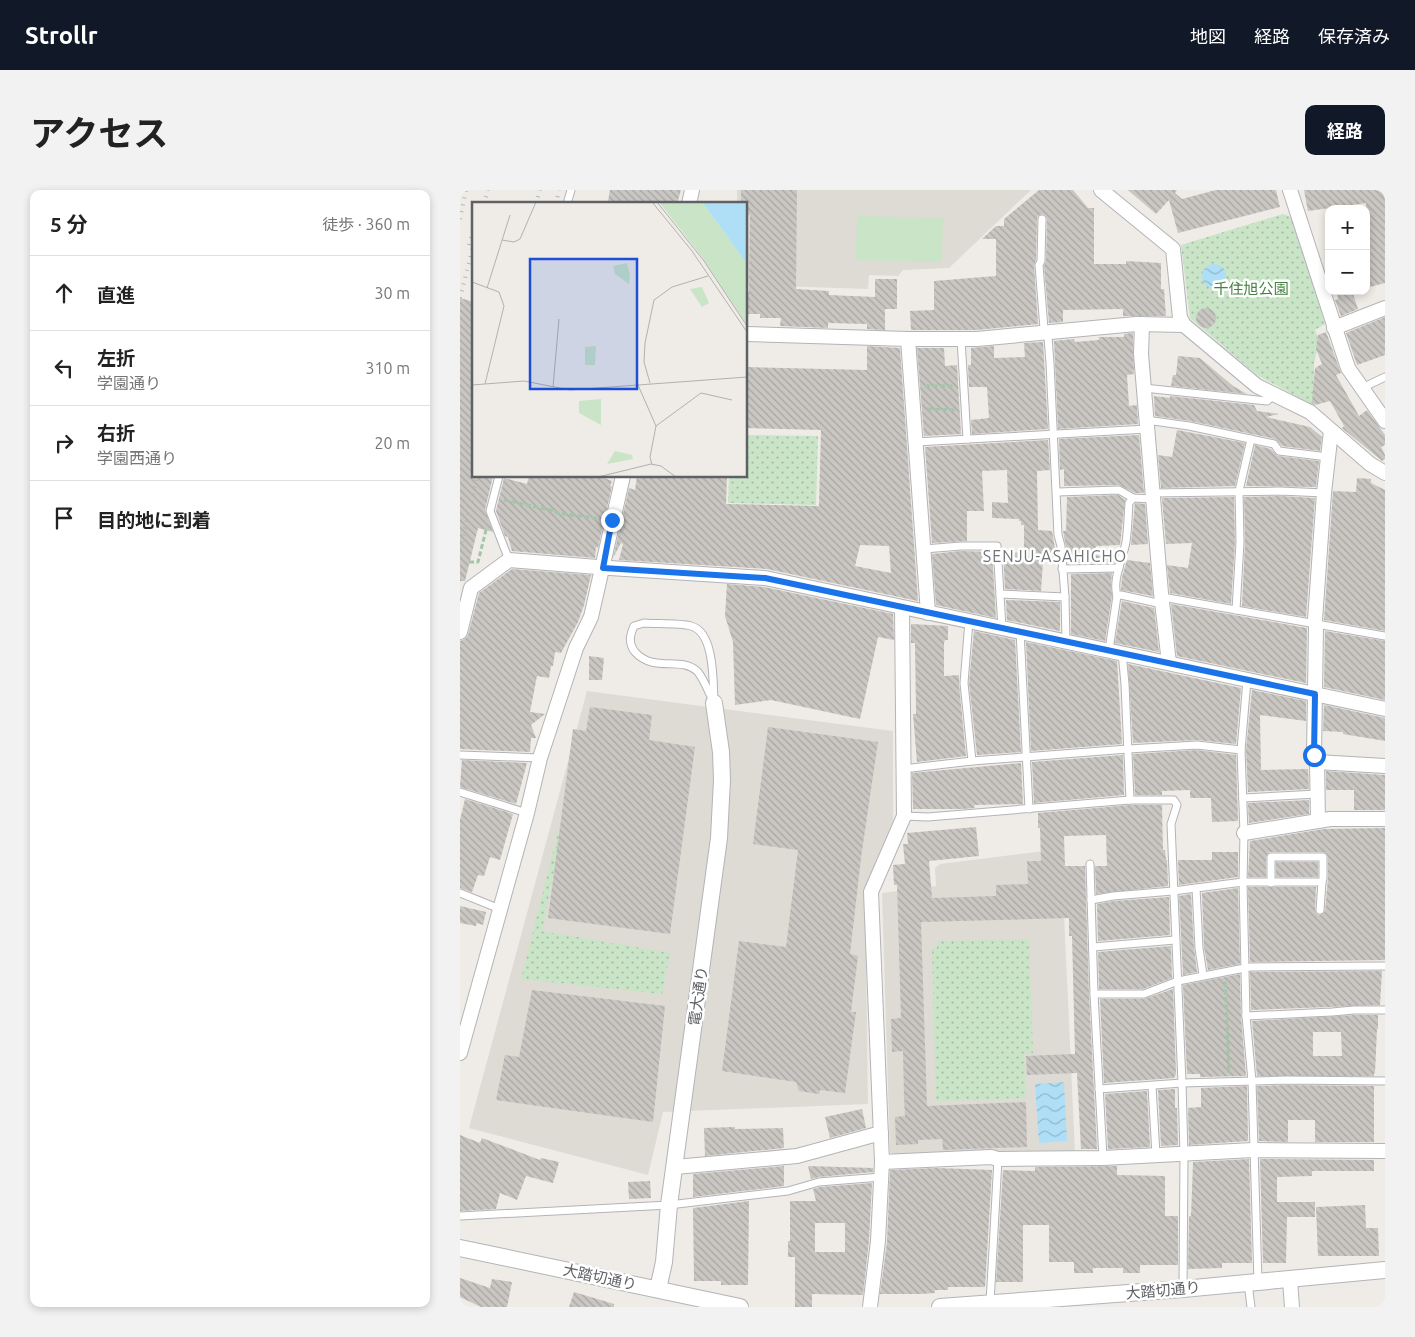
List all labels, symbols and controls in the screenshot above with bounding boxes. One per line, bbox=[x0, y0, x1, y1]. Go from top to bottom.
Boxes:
text: Strollr bbox=[25, 22, 98, 49]
text: 地図 bbox=[1190, 26, 1226, 46]
text: 経路 bbox=[1254, 26, 1290, 46]
text: 保存済み bbox=[1318, 26, 1390, 46]
button: 経路 bbox=[1305, 105, 1385, 155]
text: アクセス bbox=[30, 113, 168, 153]
inset map bbox=[472, 202, 748, 478]
map controls bbox=[1325, 205, 1370, 295]
button: + bbox=[1325, 205, 1370, 250]
text: 5 分 bbox=[50, 212, 88, 236]
text: 徒歩 · 360 m bbox=[322, 215, 410, 233]
button: − bbox=[1325, 250, 1370, 295]
icon: ahead bbox=[50, 279, 78, 307]
park label: 千住旭公園 bbox=[1213, 280, 1289, 297]
text: 直進 bbox=[97, 284, 135, 306]
text: 30 m bbox=[374, 284, 410, 302]
text: 左折 bbox=[97, 347, 135, 369]
icon: left bbox=[50, 354, 78, 382]
text: 310 m bbox=[365, 359, 410, 377]
text: 学園通り bbox=[97, 374, 161, 392]
text: 右折 bbox=[97, 422, 135, 444]
icon: right bbox=[50, 429, 78, 457]
text: 20 m bbox=[374, 434, 410, 452]
text: 学園西通り bbox=[97, 449, 177, 467]
icon: arrive bbox=[50, 504, 78, 532]
text: 目的地に到着 bbox=[97, 509, 211, 531]
route end bbox=[601, 509, 624, 532]
district label: SENJU-ASAHICHO bbox=[983, 547, 1127, 565]
route start bbox=[1303, 744, 1326, 767]
street label: 電大通り bbox=[685, 965, 711, 1027]
street label: 大踏切通り bbox=[562, 1261, 638, 1293]
street label: 大踏切通り bbox=[1125, 1278, 1201, 1302]

